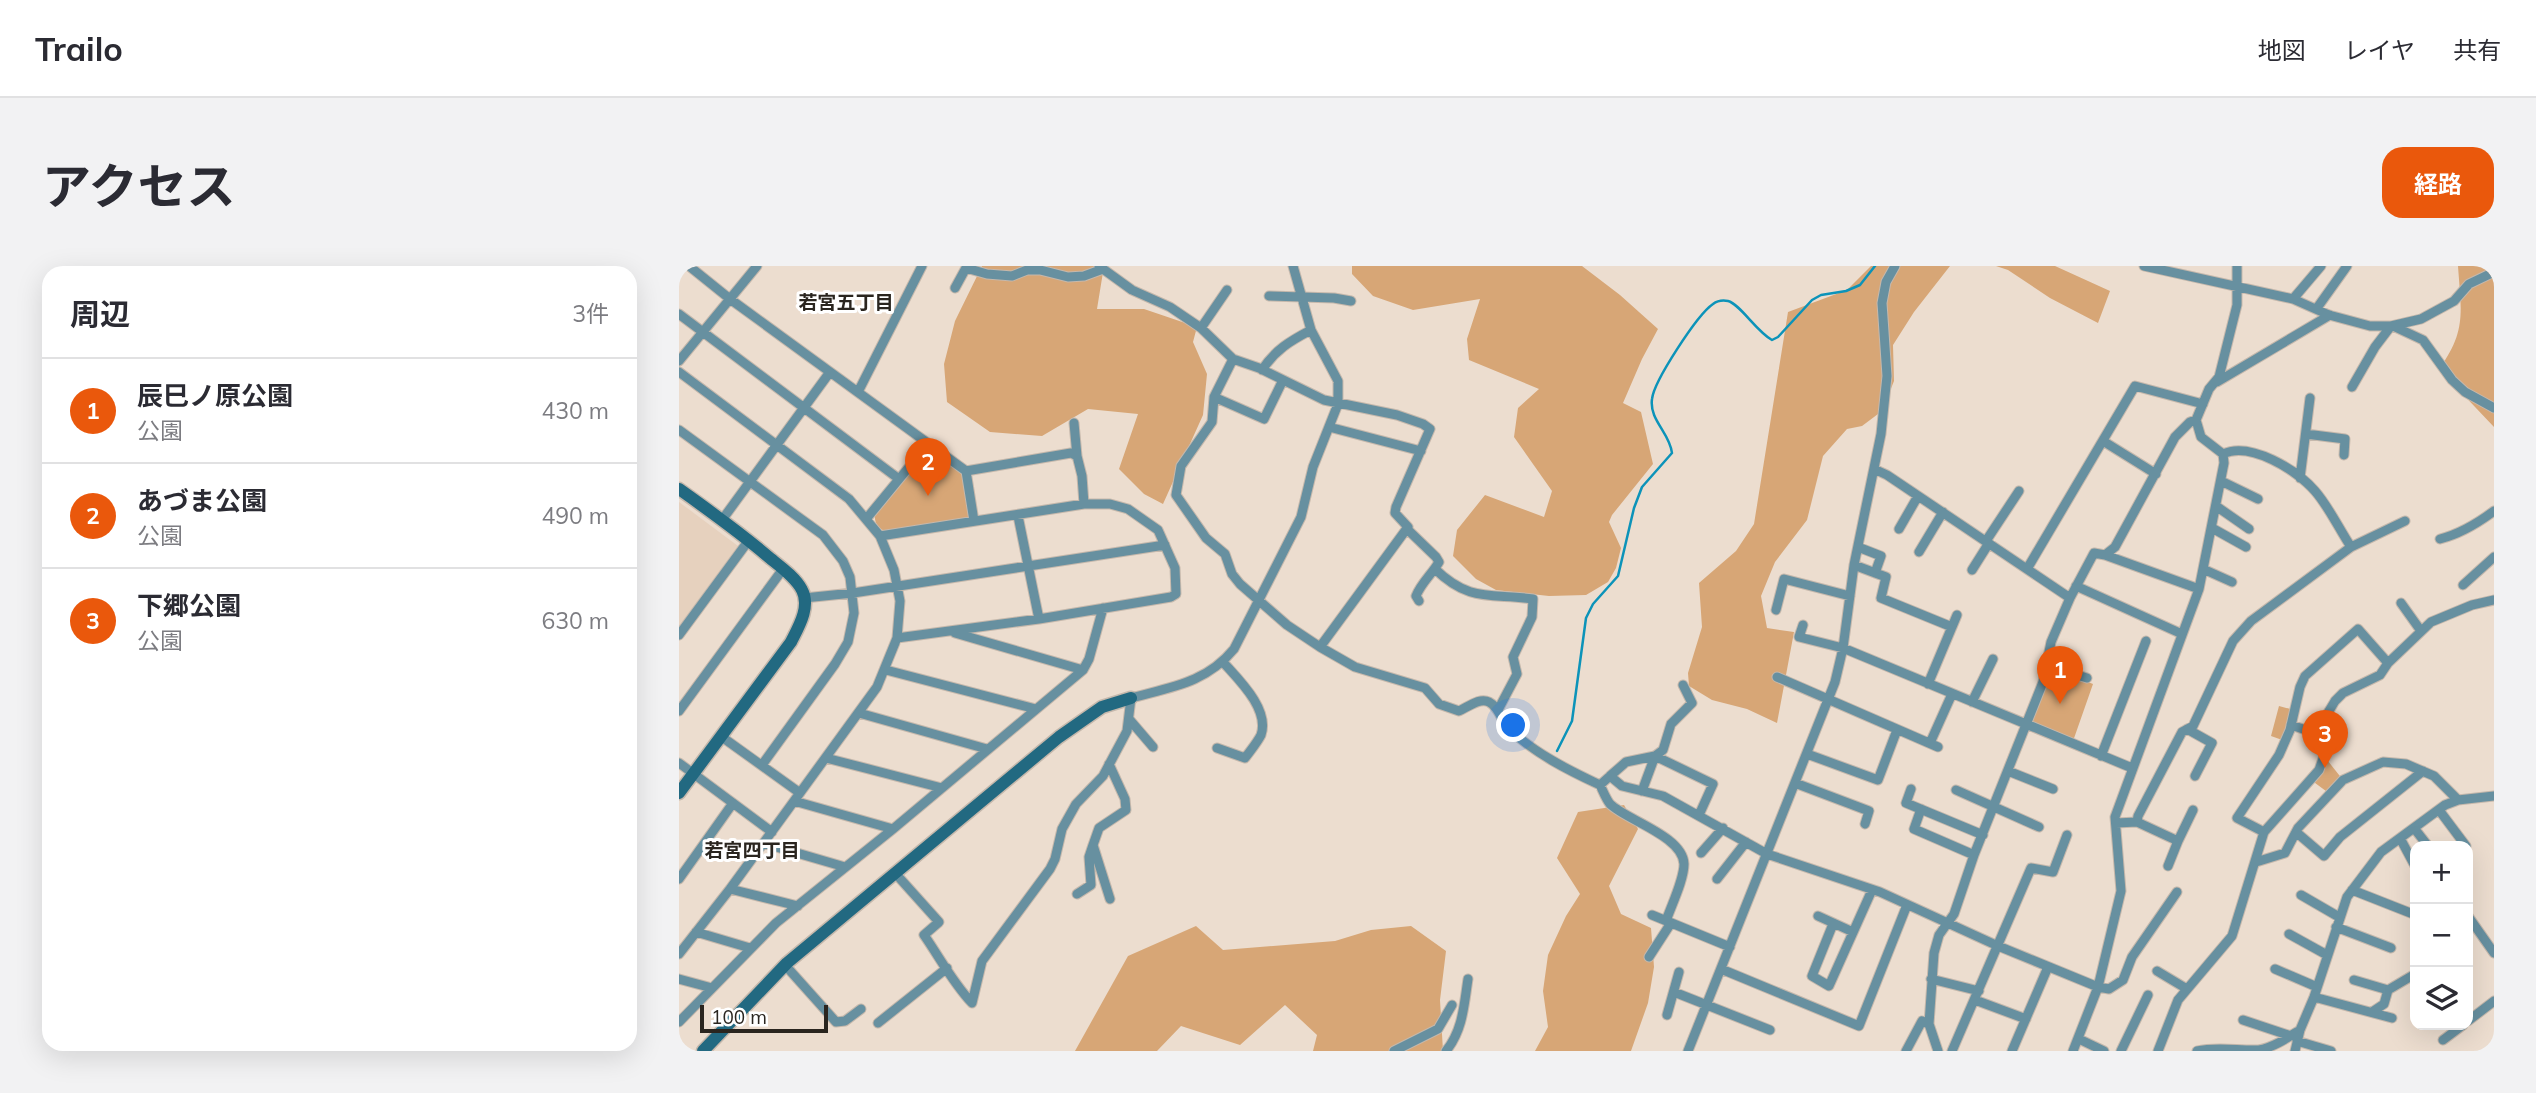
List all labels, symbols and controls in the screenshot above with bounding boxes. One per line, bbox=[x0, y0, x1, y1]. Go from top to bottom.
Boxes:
text: Trailo bbox=[35, 28, 123, 69]
text: 地図 bbox=[2258, 35, 2306, 65]
text: レイヤ bbox=[2344, 35, 2415, 65]
text: 共有 bbox=[2453, 35, 2501, 65]
button: 経路 bbox=[2382, 147, 2494, 218]
text: アクセス bbox=[42, 155, 236, 216]
district label: 若宮五丁目 bbox=[798, 290, 894, 314]
text: 周辺 bbox=[70, 295, 130, 333]
text: 3件 bbox=[572, 299, 609, 328]
text: 辰巳ノ原公園 bbox=[137, 379, 293, 412]
text: 1 bbox=[86, 396, 100, 425]
text: 430 m bbox=[541, 396, 609, 425]
text: 公園 bbox=[137, 416, 183, 445]
pin: 2 bbox=[905, 438, 951, 496]
text: あづま公園 bbox=[137, 484, 267, 517]
text: 2 bbox=[86, 501, 100, 530]
text: 490 m bbox=[541, 501, 609, 530]
text: 公園 bbox=[137, 521, 183, 550]
text: 下郷公園 bbox=[137, 589, 241, 622]
text: 3 bbox=[86, 606, 100, 635]
text: 630 m bbox=[541, 606, 609, 635]
text: 公園 bbox=[137, 626, 183, 655]
pin: 1 bbox=[2037, 646, 2083, 704]
your location bbox=[1496, 708, 1530, 742]
pin: 3 bbox=[2302, 710, 2348, 768]
district label: 若宮四丁目 bbox=[704, 838, 800, 862]
map controls bbox=[2410, 841, 2473, 1030]
button: + bbox=[2410, 841, 2473, 904]
button: − bbox=[2410, 904, 2473, 967]
button: layers bbox=[2410, 967, 2473, 1030]
scale bar bbox=[700, 1002, 828, 1034]
text: 100 m bbox=[711, 1005, 767, 1029]

